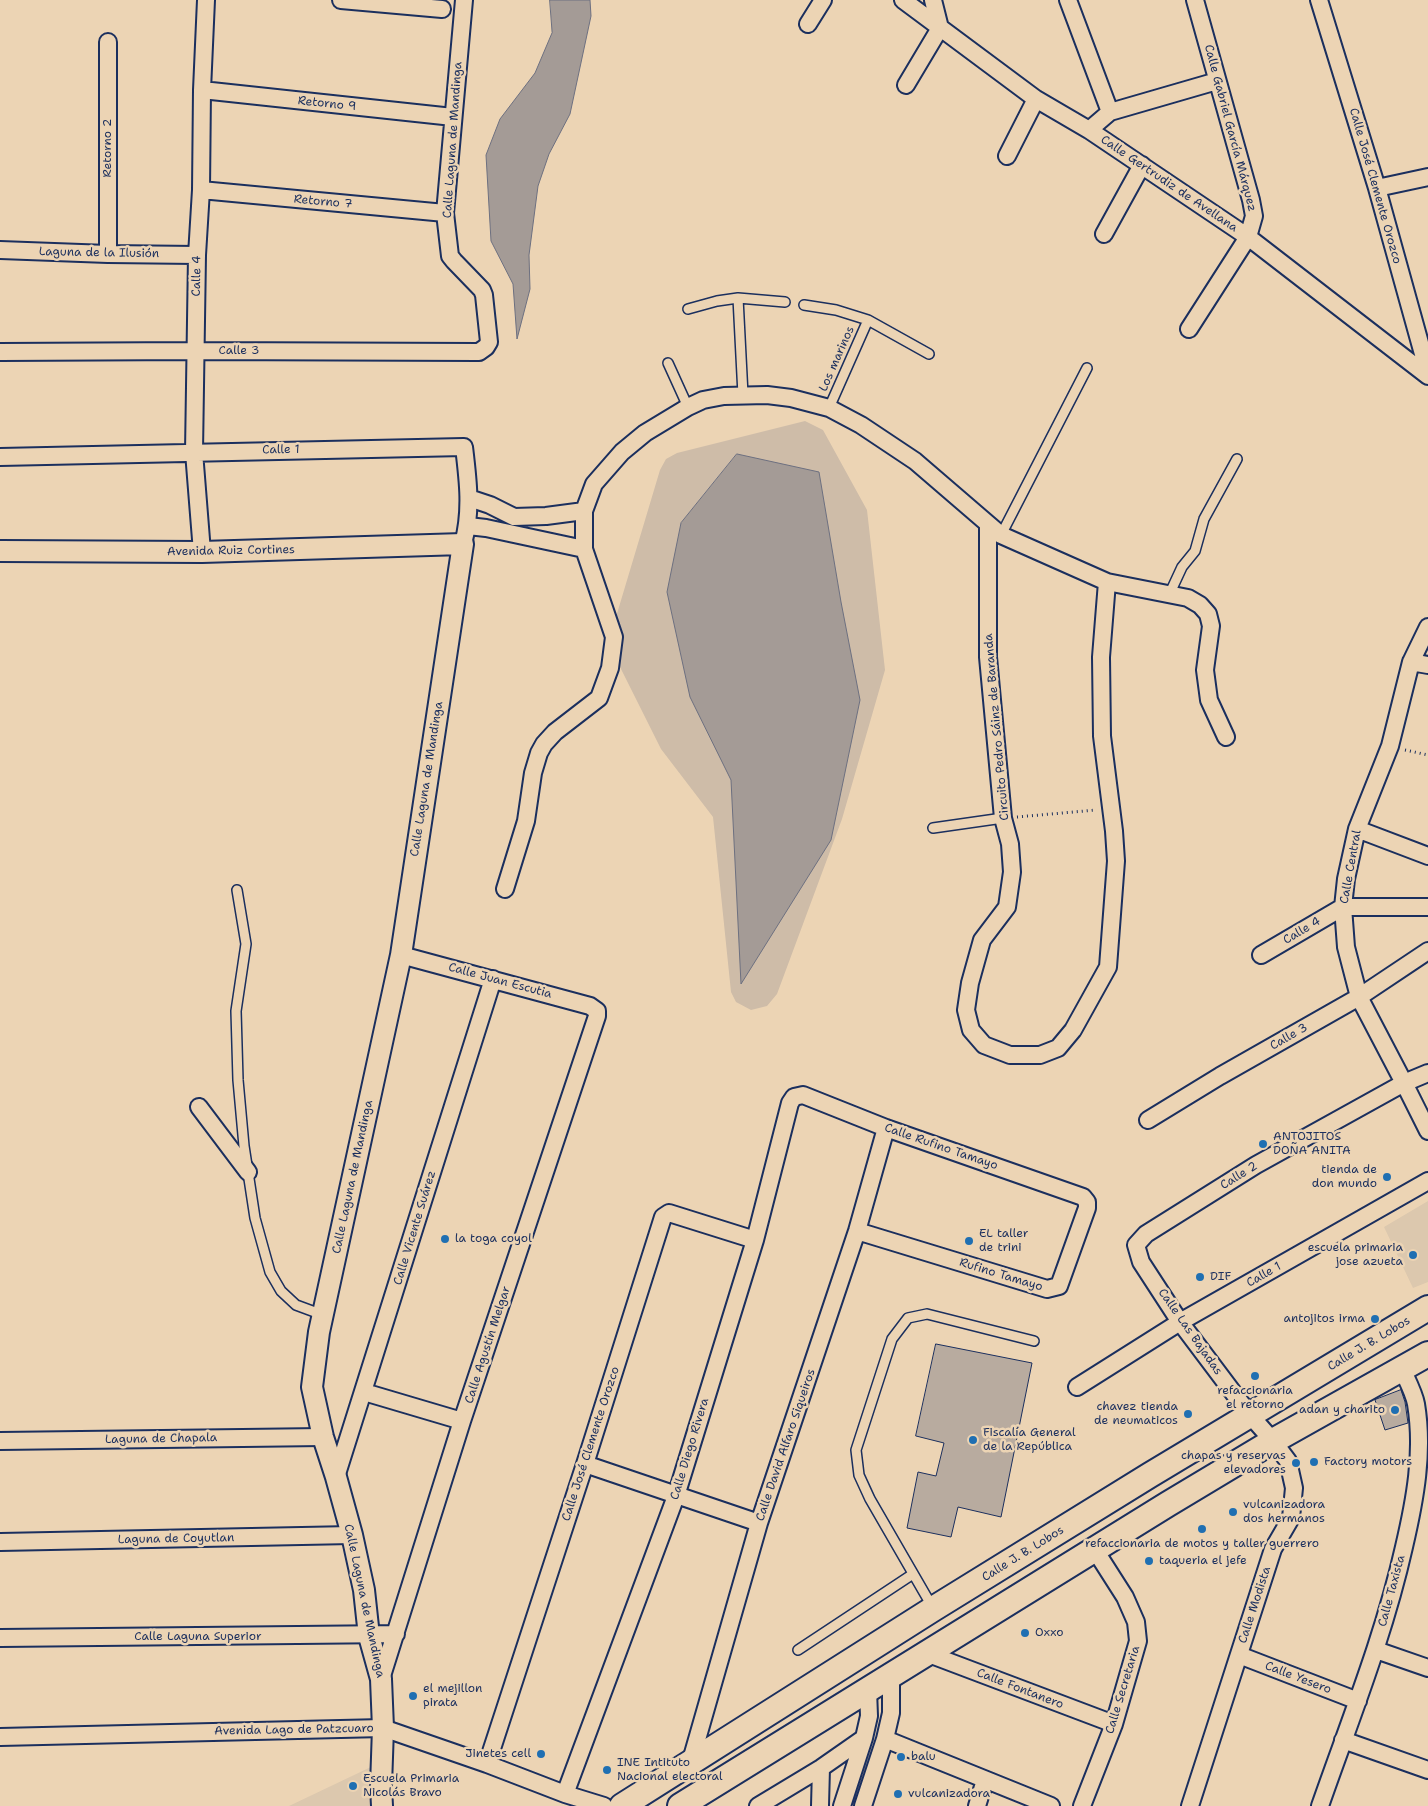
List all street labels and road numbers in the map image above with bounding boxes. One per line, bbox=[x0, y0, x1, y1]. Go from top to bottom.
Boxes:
street label: Calle Gabriel García Márquez bbox=[1201, 43, 1259, 213]
street label: Calle Laguna de Mandinga bbox=[440, 61, 466, 219]
street label: Retorno 9 bbox=[297, 94, 357, 114]
street label: Calle José Clemente Orozco bbox=[1346, 106, 1404, 266]
street label: Retorno 2 bbox=[101, 119, 115, 177]
street label: Calle Gertrudiz de Avellana bbox=[1098, 133, 1240, 235]
street label: Retorno 7 bbox=[293, 192, 353, 212]
street label: Laguna de la Ilusión bbox=[39, 245, 159, 261]
street label: Calle 4 bbox=[189, 255, 205, 297]
street label: Los marinos bbox=[816, 324, 858, 394]
street label: Calle 3 bbox=[218, 344, 260, 358]
street label: Calle 1 bbox=[262, 442, 300, 458]
street label: Avenida Ruiz Cortines bbox=[167, 543, 295, 559]
street label: Circuito Pedro Sáinz de Baranda bbox=[982, 633, 1012, 821]
street label: Calle Laguna de Mandinga bbox=[408, 700, 446, 858]
street label: Calle Central bbox=[1337, 829, 1365, 905]
street label: Calle 4 bbox=[1281, 914, 1323, 948]
street label: Calle Juan Escutia bbox=[447, 960, 553, 1002]
street label: Calle 3 bbox=[1268, 1021, 1310, 1053]
street label: Calle Laguna de Mandinga bbox=[330, 1099, 376, 1255]
street label: Calle Rufino Tamayo bbox=[882, 1121, 1000, 1173]
street label: Calle 2 bbox=[1218, 1159, 1260, 1193]
street label: Calle Vicente Suárez bbox=[391, 1169, 439, 1287]
street label: Rufino Tamayo bbox=[958, 1255, 1044, 1295]
street label: Calle 1 bbox=[1244, 1259, 1284, 1291]
street label: Calle Agustín Melgar bbox=[462, 1284, 514, 1406]
street label: Calle Las Bajadas bbox=[1155, 1286, 1225, 1378]
street label: Calle J. B. Lobos bbox=[1325, 1314, 1413, 1374]
street label: Calle José Clemente Orozco bbox=[559, 1365, 623, 1523]
street label: Calle David Alfaro Siqueiros bbox=[753, 1367, 819, 1523]
street label: Calle Diego Rivera bbox=[668, 1396, 712, 1502]
street label: Laguna de Chapala bbox=[105, 1431, 217, 1447]
street label: Calle Laguna de Mandinga bbox=[341, 1523, 387, 1679]
street label: Calle J. B. Lobos bbox=[979, 1523, 1067, 1585]
street label: Laguna de Coyutlan bbox=[118, 1531, 234, 1547]
street label: Calle Taxista bbox=[1376, 1554, 1408, 1628]
street label: Calle Modista bbox=[1236, 1565, 1274, 1645]
street label: Calle Laguna Superior bbox=[134, 1630, 262, 1644]
street label: Calle Secretaria bbox=[1103, 1644, 1143, 1736]
street label: Calle Yesero bbox=[1263, 1659, 1333, 1697]
street label: Calle Fontanero bbox=[975, 1666, 1065, 1712]
street label: Avenida Lago de Patzcuaro bbox=[214, 1721, 374, 1739]

